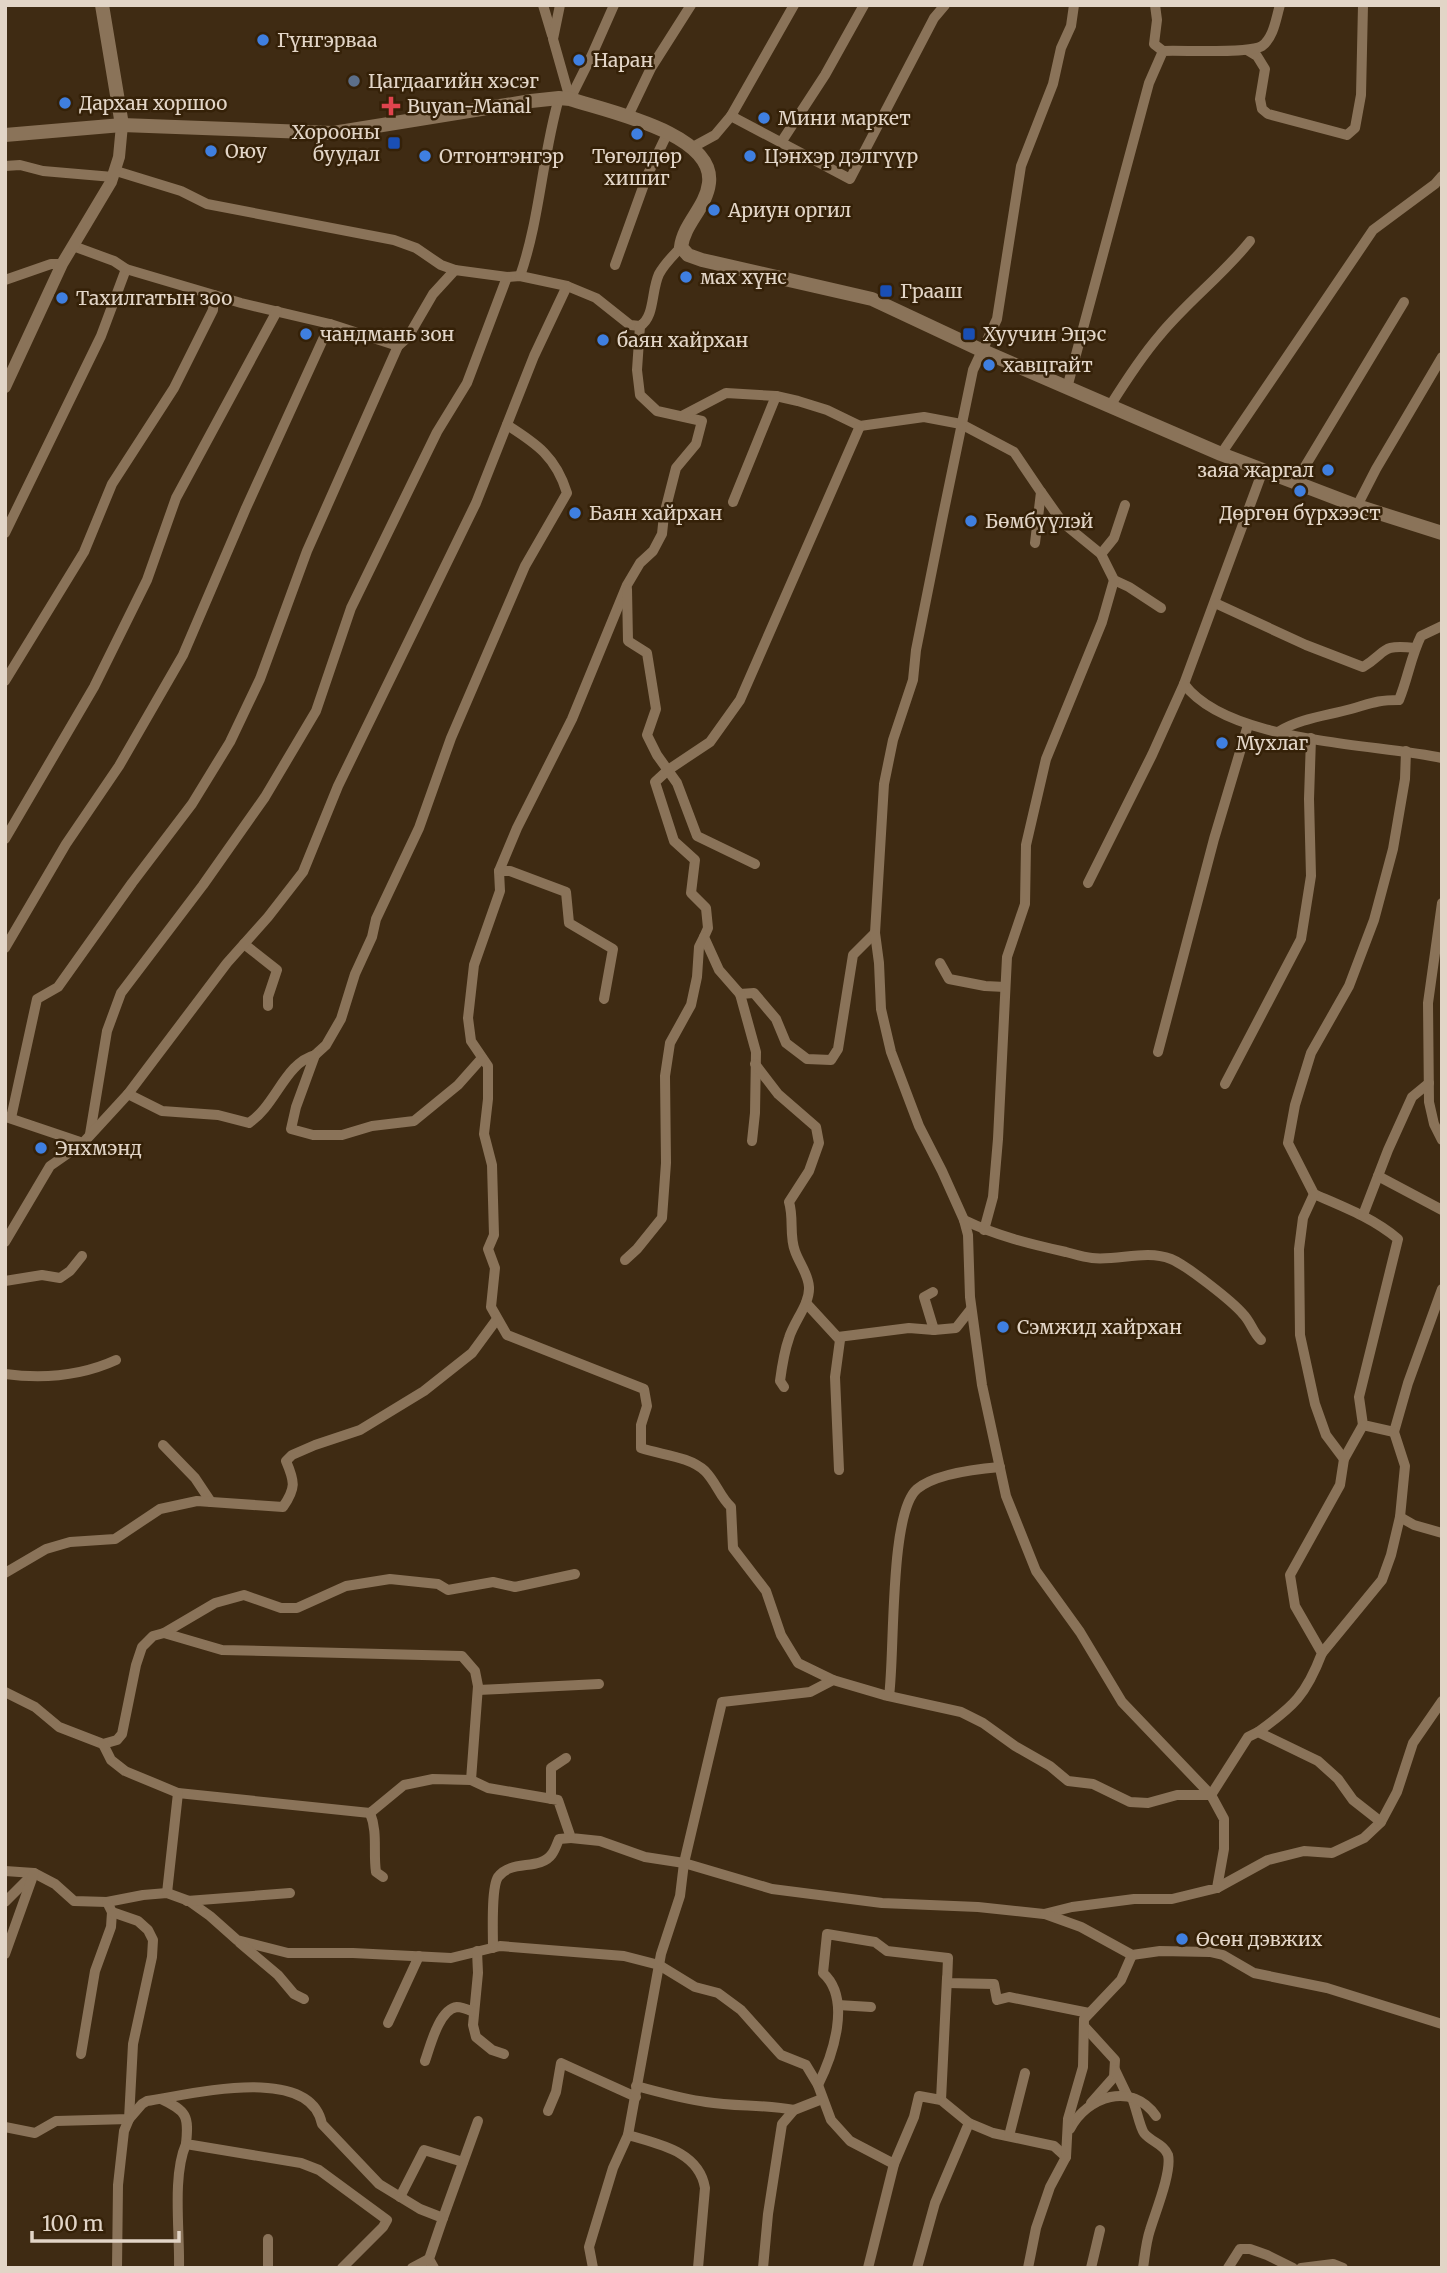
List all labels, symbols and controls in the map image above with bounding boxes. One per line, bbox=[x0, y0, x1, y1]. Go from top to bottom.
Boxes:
place label: Гүнгэрваа bbox=[277, 28, 377, 52]
marker: Гүнгэрваа bbox=[255, 32, 271, 48]
place label: Наран bbox=[593, 48, 653, 72]
marker: Наран bbox=[571, 52, 587, 68]
place label: Цагдаагийн хэсэг bbox=[368, 69, 539, 93]
marker: Цагдаагийн хэсэг bbox=[346, 73, 362, 89]
place label: Дархан хоршоо bbox=[79, 91, 227, 115]
place label: Buyan-Manal bbox=[407, 94, 531, 118]
marker: Дархан хоршоо bbox=[57, 95, 73, 111]
marker: Buyan-Manal bbox=[381, 96, 401, 116]
place label: Мини маркет bbox=[778, 106, 911, 130]
marker: Мини маркет bbox=[756, 110, 772, 126]
place label: Хорооны буудал bbox=[292, 120, 380, 166]
marker: Төгөлдөр хишиг bbox=[629, 126, 645, 142]
marker: Хорооны буудал bbox=[386, 135, 402, 151]
place label: Оюу bbox=[225, 139, 267, 163]
marker: Оюу bbox=[203, 143, 219, 159]
place label: Отгонтэнгэр bbox=[439, 144, 564, 168]
place label: Төгөлдөр хишиг bbox=[592, 144, 682, 190]
place label: Цэнхэр дэлгүүр bbox=[764, 144, 918, 168]
marker: Отгонтэнгэр bbox=[417, 148, 433, 164]
marker: Цэнхэр дэлгүүр bbox=[742, 148, 758, 164]
place label: Ариун оргил bbox=[727, 198, 851, 222]
marker: Ариун оргил bbox=[706, 202, 722, 218]
place label: мах хүнс bbox=[700, 265, 787, 289]
marker: мах хүнс bbox=[678, 269, 694, 285]
place label: Грааш bbox=[900, 279, 963, 303]
marker: Грааш bbox=[878, 283, 894, 299]
place label: Тахилгатын зоо bbox=[76, 286, 232, 310]
marker: Тахилгатын зоо bbox=[54, 290, 70, 306]
place label: чандмань зон bbox=[320, 322, 454, 346]
place label: Хуучин Эцэс bbox=[983, 322, 1106, 346]
marker: чандмань зон bbox=[298, 326, 314, 342]
marker: Хуучин Эцэс bbox=[961, 326, 977, 342]
place label: баян хайрхан bbox=[617, 328, 748, 352]
marker: баян хайрхан bbox=[595, 332, 611, 348]
place label: хавцгайт bbox=[1003, 353, 1093, 377]
marker: хавцгайт bbox=[981, 357, 997, 373]
place label: заяа жаргал bbox=[1197, 458, 1314, 482]
marker: заяа жаргал bbox=[1320, 462, 1336, 478]
marker: Дөргөн бүрхээст bbox=[1292, 483, 1308, 499]
place label: Баян хайрхан bbox=[589, 501, 722, 525]
place label: Дөргөн бүрхээст bbox=[1219, 501, 1381, 525]
marker: Баян хайрхан bbox=[567, 505, 583, 521]
place label: Бөмбүүлэй bbox=[985, 509, 1093, 533]
marker: Бөмбүүлэй bbox=[963, 513, 979, 529]
place label: Мухлаг bbox=[1236, 731, 1309, 755]
marker: Мухлаг bbox=[1214, 735, 1230, 751]
place label: Энхмэнд bbox=[55, 1136, 142, 1160]
marker: Энхмэнд bbox=[33, 1140, 49, 1156]
place label: Сэмжид хайрхан bbox=[1017, 1315, 1182, 1339]
marker: Сэмжид хайрхан bbox=[995, 1319, 1011, 1335]
place label: Өсөн дэвжих bbox=[1196, 1927, 1323, 1951]
marker: Өсөн дэвжих bbox=[1174, 1931, 1190, 1947]
scale bar bbox=[32, 2200, 178, 2244]
text: 100 m bbox=[42, 2210, 104, 2237]

